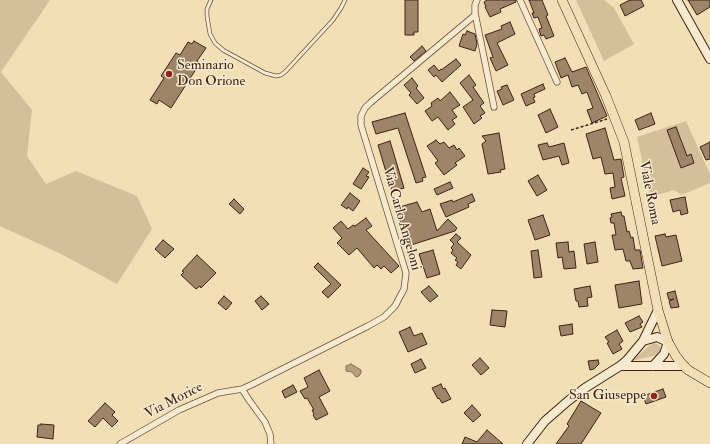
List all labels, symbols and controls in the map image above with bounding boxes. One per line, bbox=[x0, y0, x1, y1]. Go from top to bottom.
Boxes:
place label: Seminario Don Orione bbox=[177, 58, 245, 90]
marker: Seminario Don Orione bbox=[164, 69, 174, 79]
street label: Viale Roma bbox=[635, 160, 663, 226]
street label: Via Carlo Angeloni bbox=[378, 165, 424, 273]
street label: Via Morice bbox=[142, 379, 206, 423]
place label: San Giuseppe bbox=[569, 388, 646, 404]
marker: San Giuseppe bbox=[649, 391, 659, 401]

